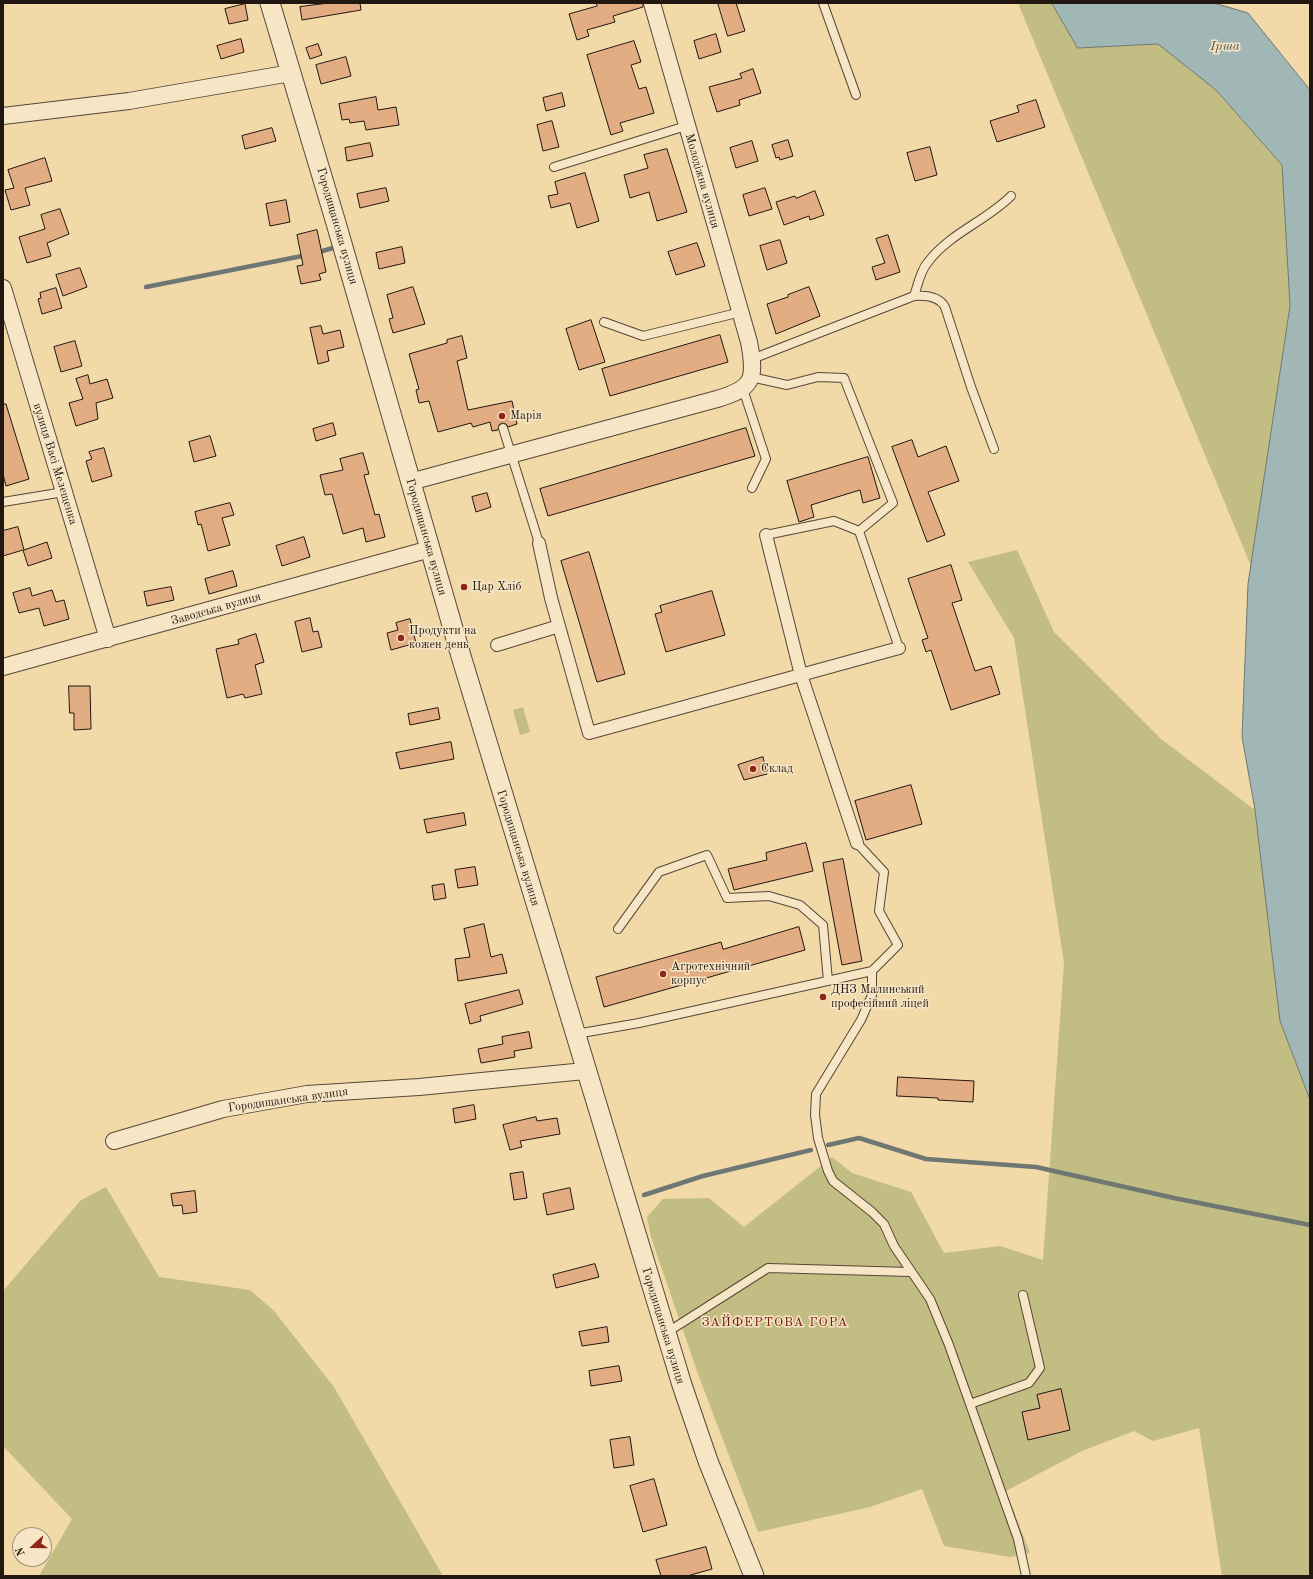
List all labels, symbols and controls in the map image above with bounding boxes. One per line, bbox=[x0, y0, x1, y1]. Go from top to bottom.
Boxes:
water label: Ірша bbox=[1210, 39, 1240, 55]
street label: Молодіжна вулиця bbox=[682, 132, 722, 230]
street label: Городищанська вулиця bbox=[313, 166, 361, 286]
street label: вулиця Васі Мелещенка bbox=[30, 401, 80, 527]
place label: Марія bbox=[510, 409, 542, 423]
marker: Марія bbox=[497, 411, 507, 421]
street label: Городищанська вулиця bbox=[402, 477, 450, 597]
place label: Цар Хліб bbox=[472, 580, 521, 594]
marker: Цар Хліб bbox=[459, 582, 469, 592]
street label: Заводська вулиця bbox=[169, 589, 263, 629]
place label: Продукти на кожен день bbox=[409, 624, 477, 652]
marker: Продукти на кожен день bbox=[396, 633, 406, 643]
place label: Склад bbox=[761, 762, 793, 776]
marker: Склад bbox=[748, 764, 758, 774]
street label: Городищанська вулиця bbox=[493, 788, 543, 908]
place label: Агротехнічний корпус bbox=[671, 960, 750, 988]
marker: Агротехнічний корпус bbox=[658, 969, 668, 979]
place label: ДНЗ Малинський професійний ліцей bbox=[831, 983, 929, 1011]
marker: ДНЗ Малинський професійний ліцей bbox=[818, 992, 828, 1002]
street label: Городищанська вулиця bbox=[227, 1084, 349, 1116]
street label: Городищанська вулиця bbox=[638, 1266, 688, 1386]
district label: ЗАЙФЕРТОВА ГОРА bbox=[701, 1315, 849, 1331]
north arrow bbox=[12, 1527, 52, 1567]
text: N bbox=[15, 1545, 28, 1557]

